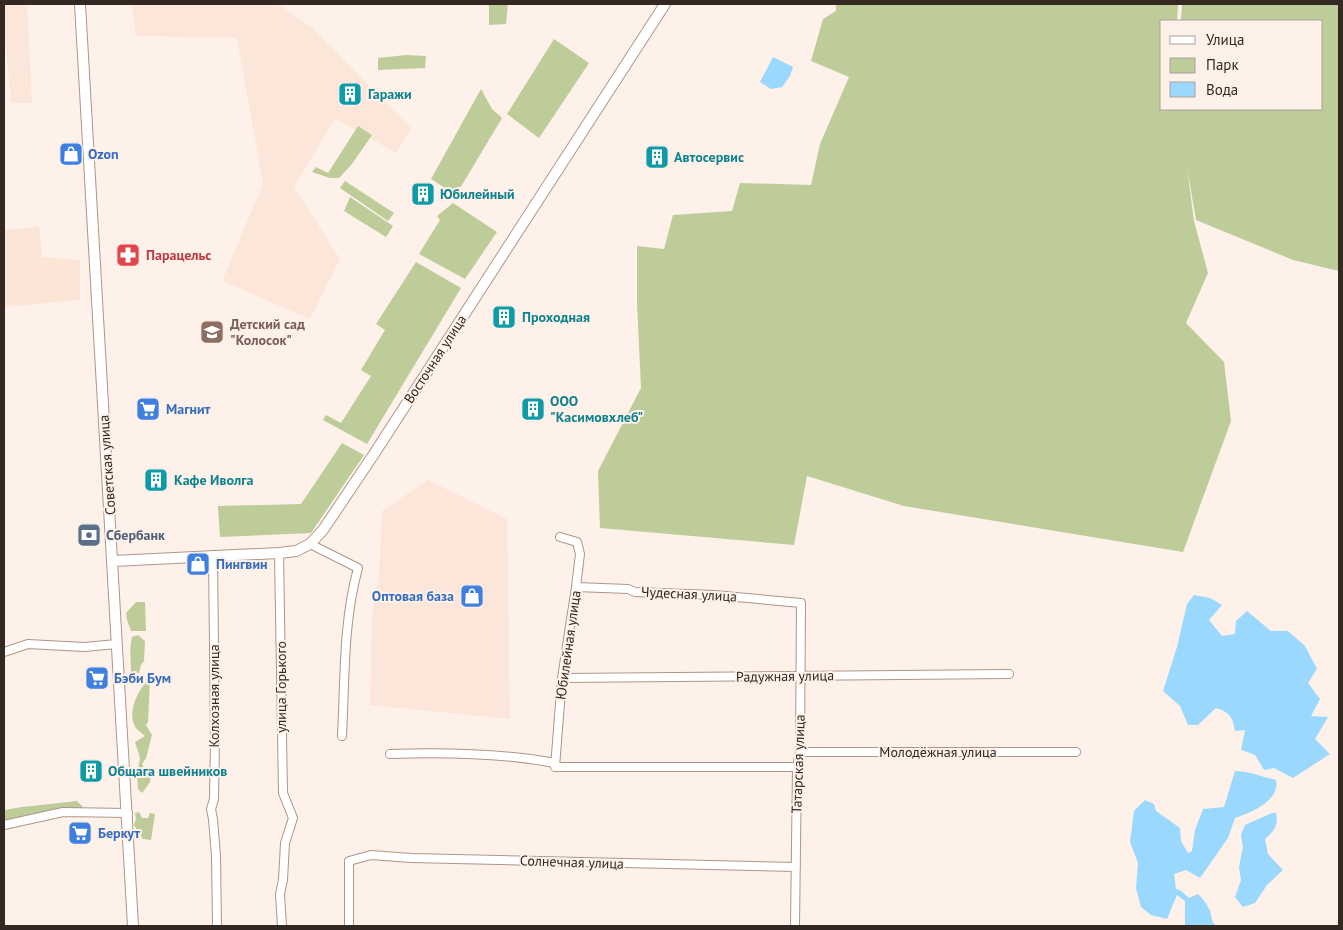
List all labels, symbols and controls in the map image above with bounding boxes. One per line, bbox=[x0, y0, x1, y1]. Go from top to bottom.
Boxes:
legend bbox=[1160, 20, 1323, 110]
text: Улица bbox=[1206, 30, 1244, 49]
text: Парк bbox=[1206, 55, 1239, 74]
text: Вода bbox=[1206, 80, 1238, 99]
building icon: Гаражи bbox=[337, 81, 363, 107]
place label: Гаражи bbox=[368, 85, 412, 103]
shop icon: Ozon bbox=[58, 141, 84, 167]
building icon: Автосервис bbox=[644, 144, 670, 170]
place label: Ozon bbox=[88, 145, 119, 163]
place label: Автосервис bbox=[674, 148, 744, 166]
building icon: Юбилейный bbox=[410, 181, 436, 207]
place label: Юбилейный bbox=[440, 185, 515, 203]
pharmacy icon: Парацельс bbox=[115, 242, 141, 268]
place label: Парацельс bbox=[146, 246, 211, 264]
building icon: Проходная bbox=[491, 304, 517, 330]
place label: Проходная bbox=[522, 308, 590, 326]
street label: Восточная улица bbox=[400, 311, 470, 407]
place label: Детский сад "Колосок" bbox=[230, 315, 305, 349]
school or university icon: Детский сад "Колосок" bbox=[199, 319, 225, 345]
place label: ООО "Касимовхлеб" bbox=[550, 392, 643, 426]
supermarket icon: Магнит bbox=[135, 396, 161, 422]
building icon: ООО "Касимовхлеб" bbox=[520, 396, 546, 422]
place label: Магнит bbox=[166, 400, 211, 418]
street label: Советская улица bbox=[95, 414, 119, 516]
building icon: Кафе Иволга bbox=[143, 467, 169, 493]
place label: Кафе Иволга bbox=[174, 471, 253, 489]
bank icon: Сбербанк bbox=[76, 522, 102, 548]
place label: Сбербанк bbox=[106, 526, 165, 544]
shop icon: Пингвин bbox=[185, 551, 211, 577]
place label: Пингвин bbox=[216, 555, 268, 573]
street label: Чудесная улица bbox=[641, 582, 738, 606]
shop icon: Оптовая база bbox=[459, 583, 485, 609]
place label: Оптовая база bbox=[372, 587, 454, 605]
street label: Юбилейная улица bbox=[551, 589, 585, 701]
street label: улица Горького bbox=[272, 641, 290, 733]
street label: Колхозная улица bbox=[205, 644, 223, 748]
supermarket icon: Бэби Бум bbox=[84, 665, 110, 691]
street label: Радужная улица bbox=[736, 666, 834, 686]
place label: Бэби Бум bbox=[114, 669, 171, 687]
street label: Татарская улица bbox=[787, 714, 809, 814]
street label: Молодёжная улица bbox=[879, 743, 997, 761]
building icon: Общага швейников bbox=[78, 758, 104, 784]
place label: Общага швейников bbox=[108, 762, 227, 780]
supermarket icon: Беркут bbox=[67, 820, 93, 846]
place label: Беркут bbox=[98, 824, 140, 842]
street label: Солнечная улица bbox=[520, 851, 624, 873]

